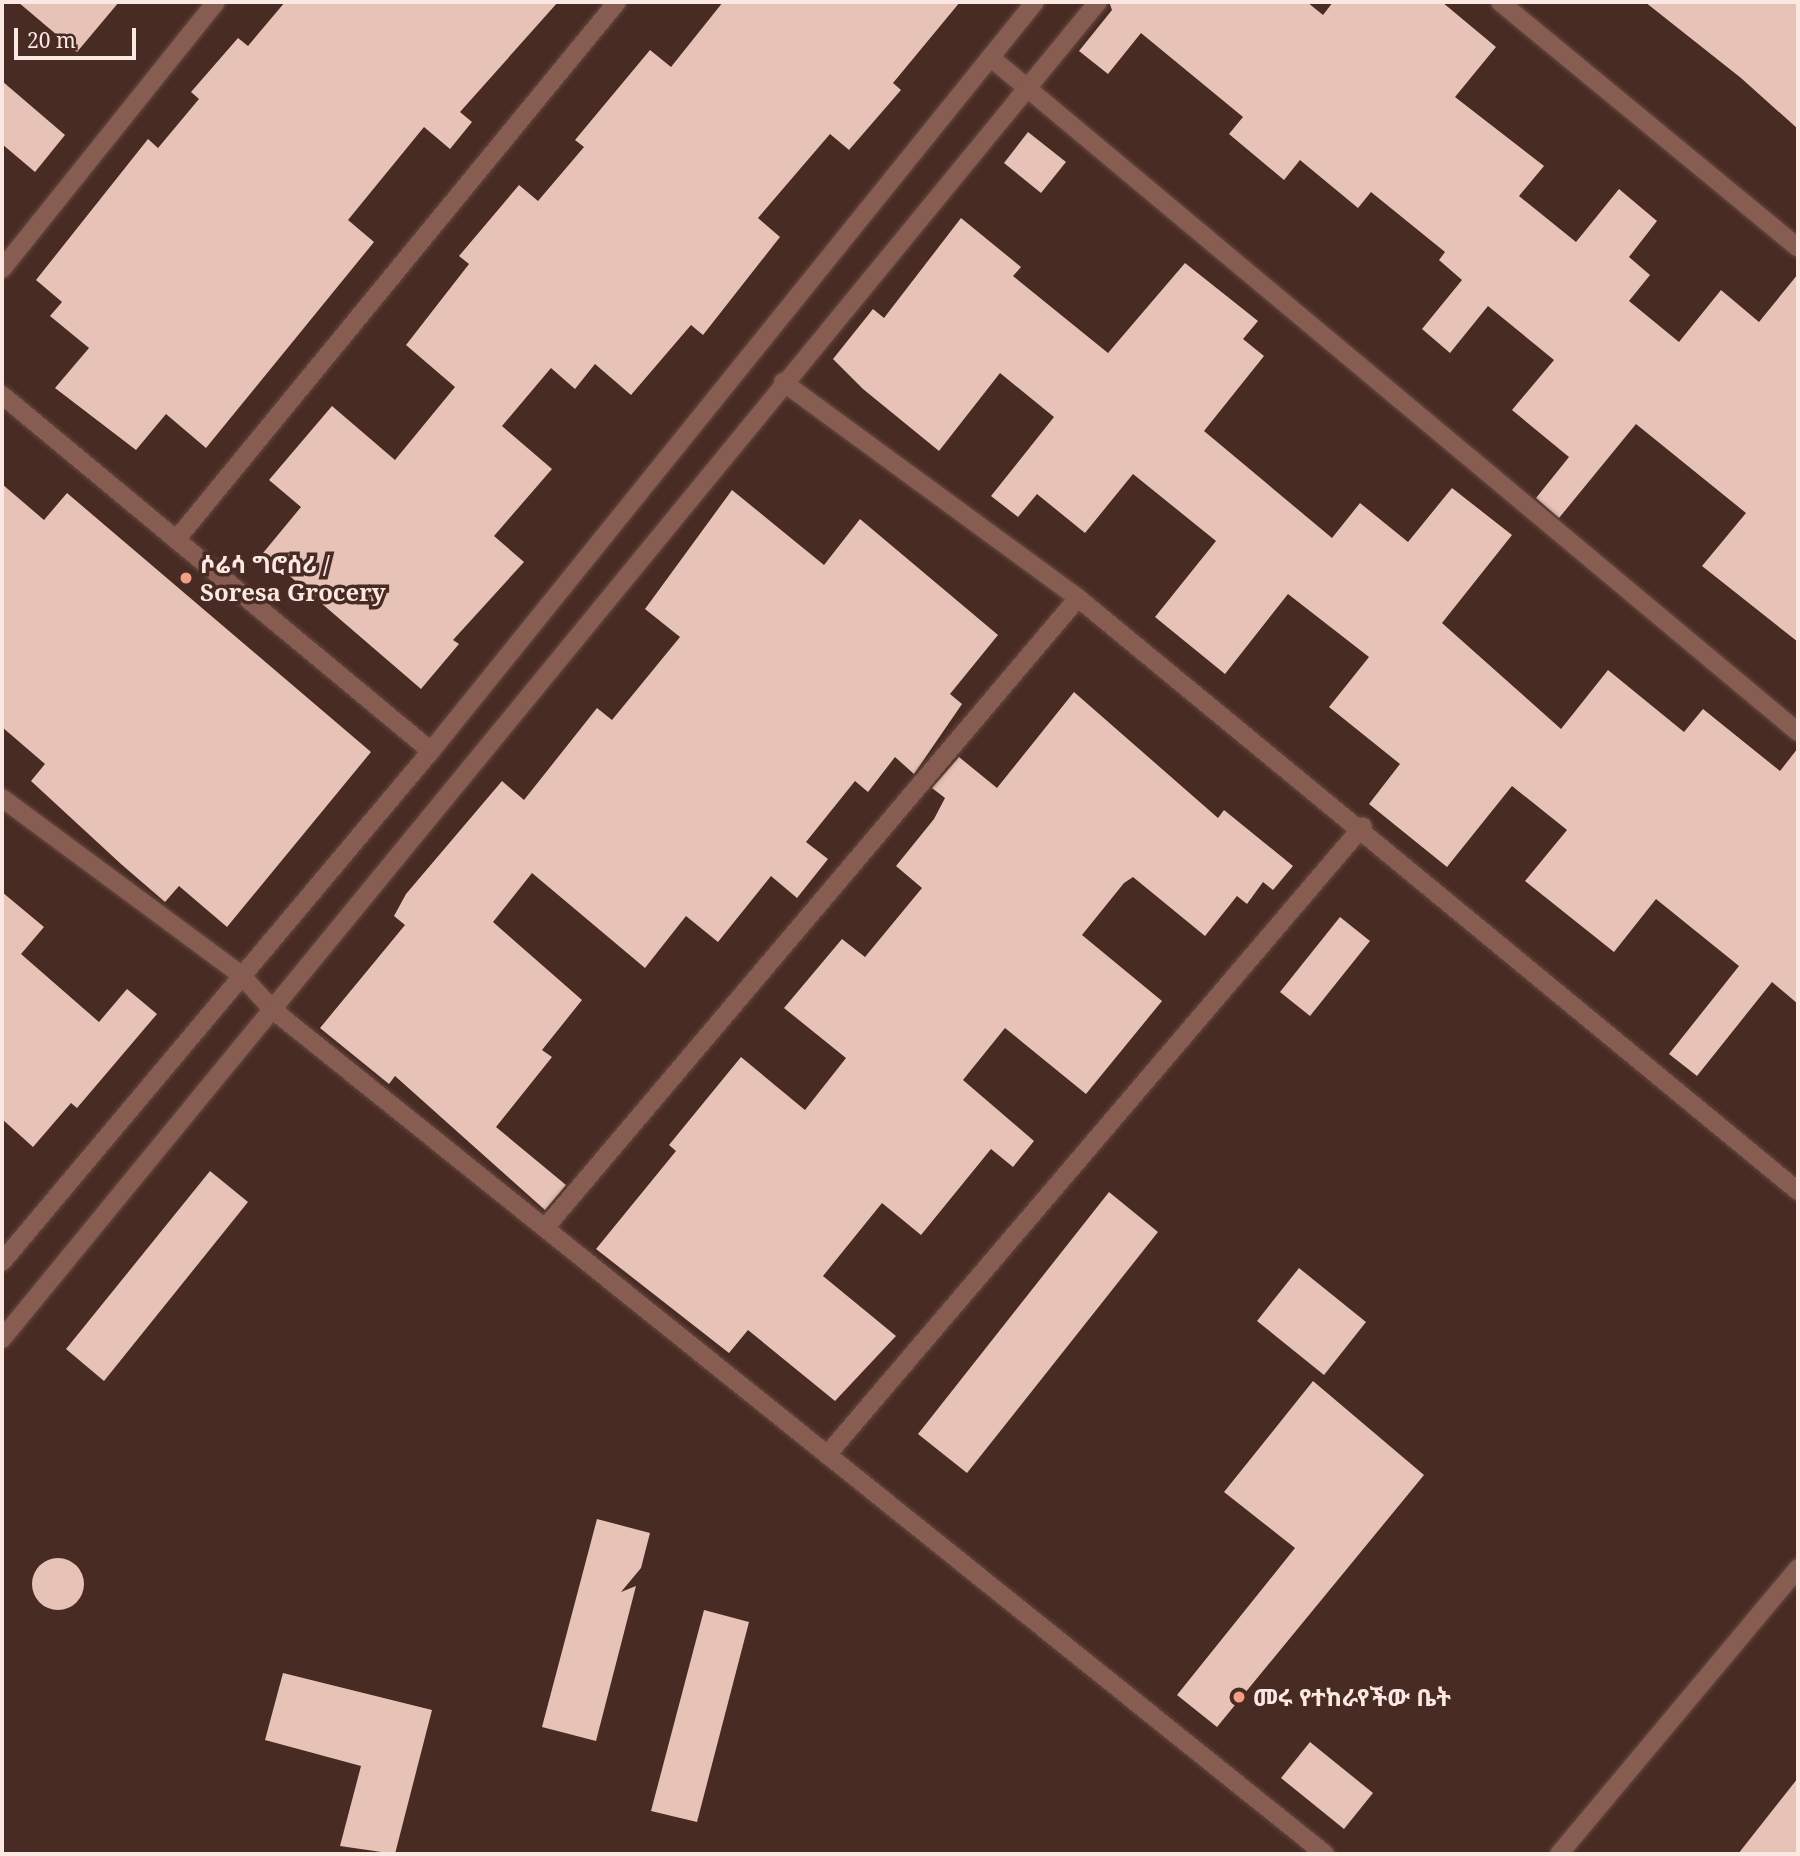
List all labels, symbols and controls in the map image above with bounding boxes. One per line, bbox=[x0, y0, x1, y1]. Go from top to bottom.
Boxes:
scale bar bbox=[18, 14, 140, 58]
text: 20 m bbox=[27, 26, 76, 54]
place label: ሶሬሳ ግሮሰሪ / Soresa Grocery bbox=[200, 550, 386, 606]
marker: ሶሬሳ ግሮሰሪ / Soresa Grocery bbox=[178, 570, 194, 586]
place label: መሩ የተከራየችው ቤት bbox=[1253, 1683, 1451, 1711]
marker: መሩ የተከራየችው ቤት bbox=[1231, 1689, 1247, 1705]

